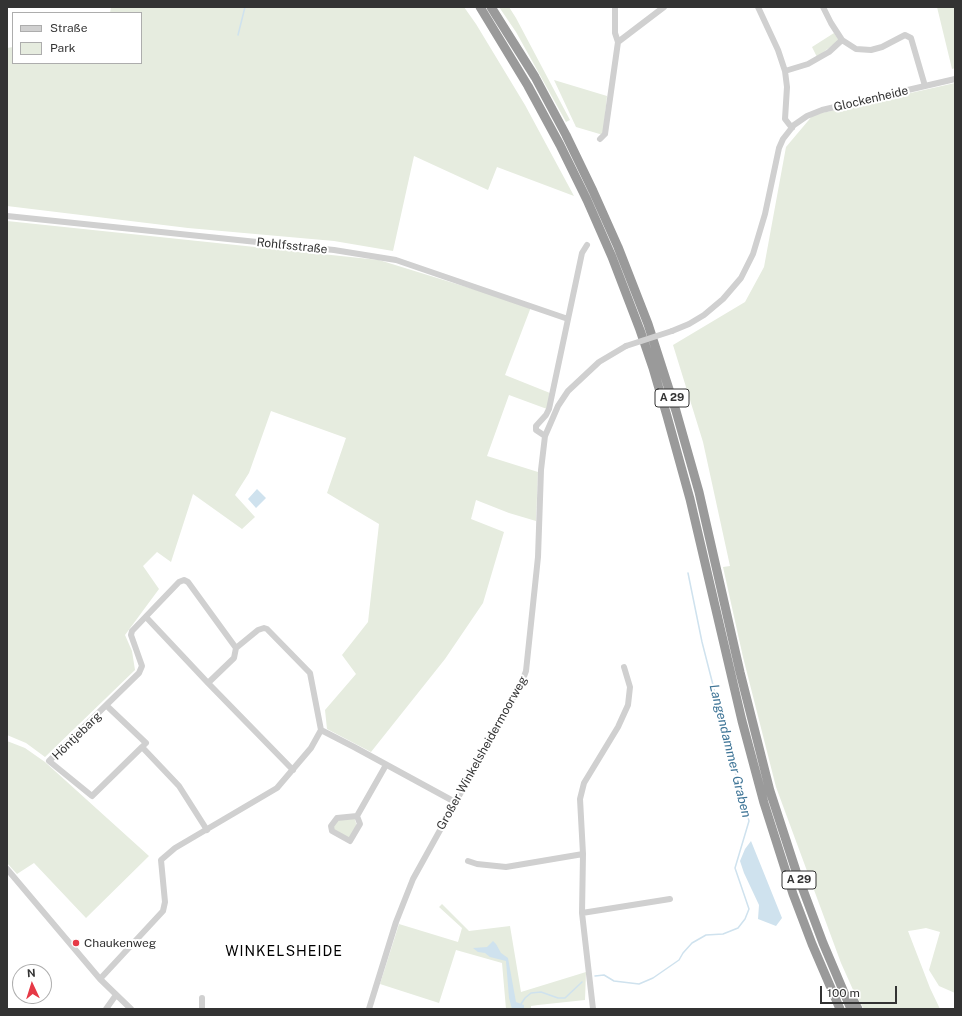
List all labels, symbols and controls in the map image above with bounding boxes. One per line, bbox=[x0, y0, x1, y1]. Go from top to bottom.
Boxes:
legend bbox=[12, 12, 142, 64]
text: Straße bbox=[50, 21, 87, 35]
text: Park bbox=[50, 41, 76, 55]
street label: Glockenheide bbox=[832, 83, 910, 115]
street label: Rohlfsstraße bbox=[256, 235, 328, 257]
road number: A 29 bbox=[655, 389, 689, 407]
street label: Großer Winkelsheidermoorweg bbox=[434, 674, 530, 832]
water label: Langendammer Graben bbox=[706, 683, 754, 819]
street label: Höntjebarg bbox=[49, 709, 105, 763]
road number: A 29 bbox=[782, 871, 816, 889]
place label: Chaukenweg bbox=[84, 936, 156, 950]
marker: Chaukenweg bbox=[71, 938, 81, 948]
district label: WINKELSHEIDE bbox=[225, 944, 343, 960]
north arrow bbox=[12, 964, 52, 1004]
text: N bbox=[27, 967, 36, 979]
scale bar bbox=[822, 978, 899, 1004]
text: 100 m bbox=[827, 986, 860, 1000]

